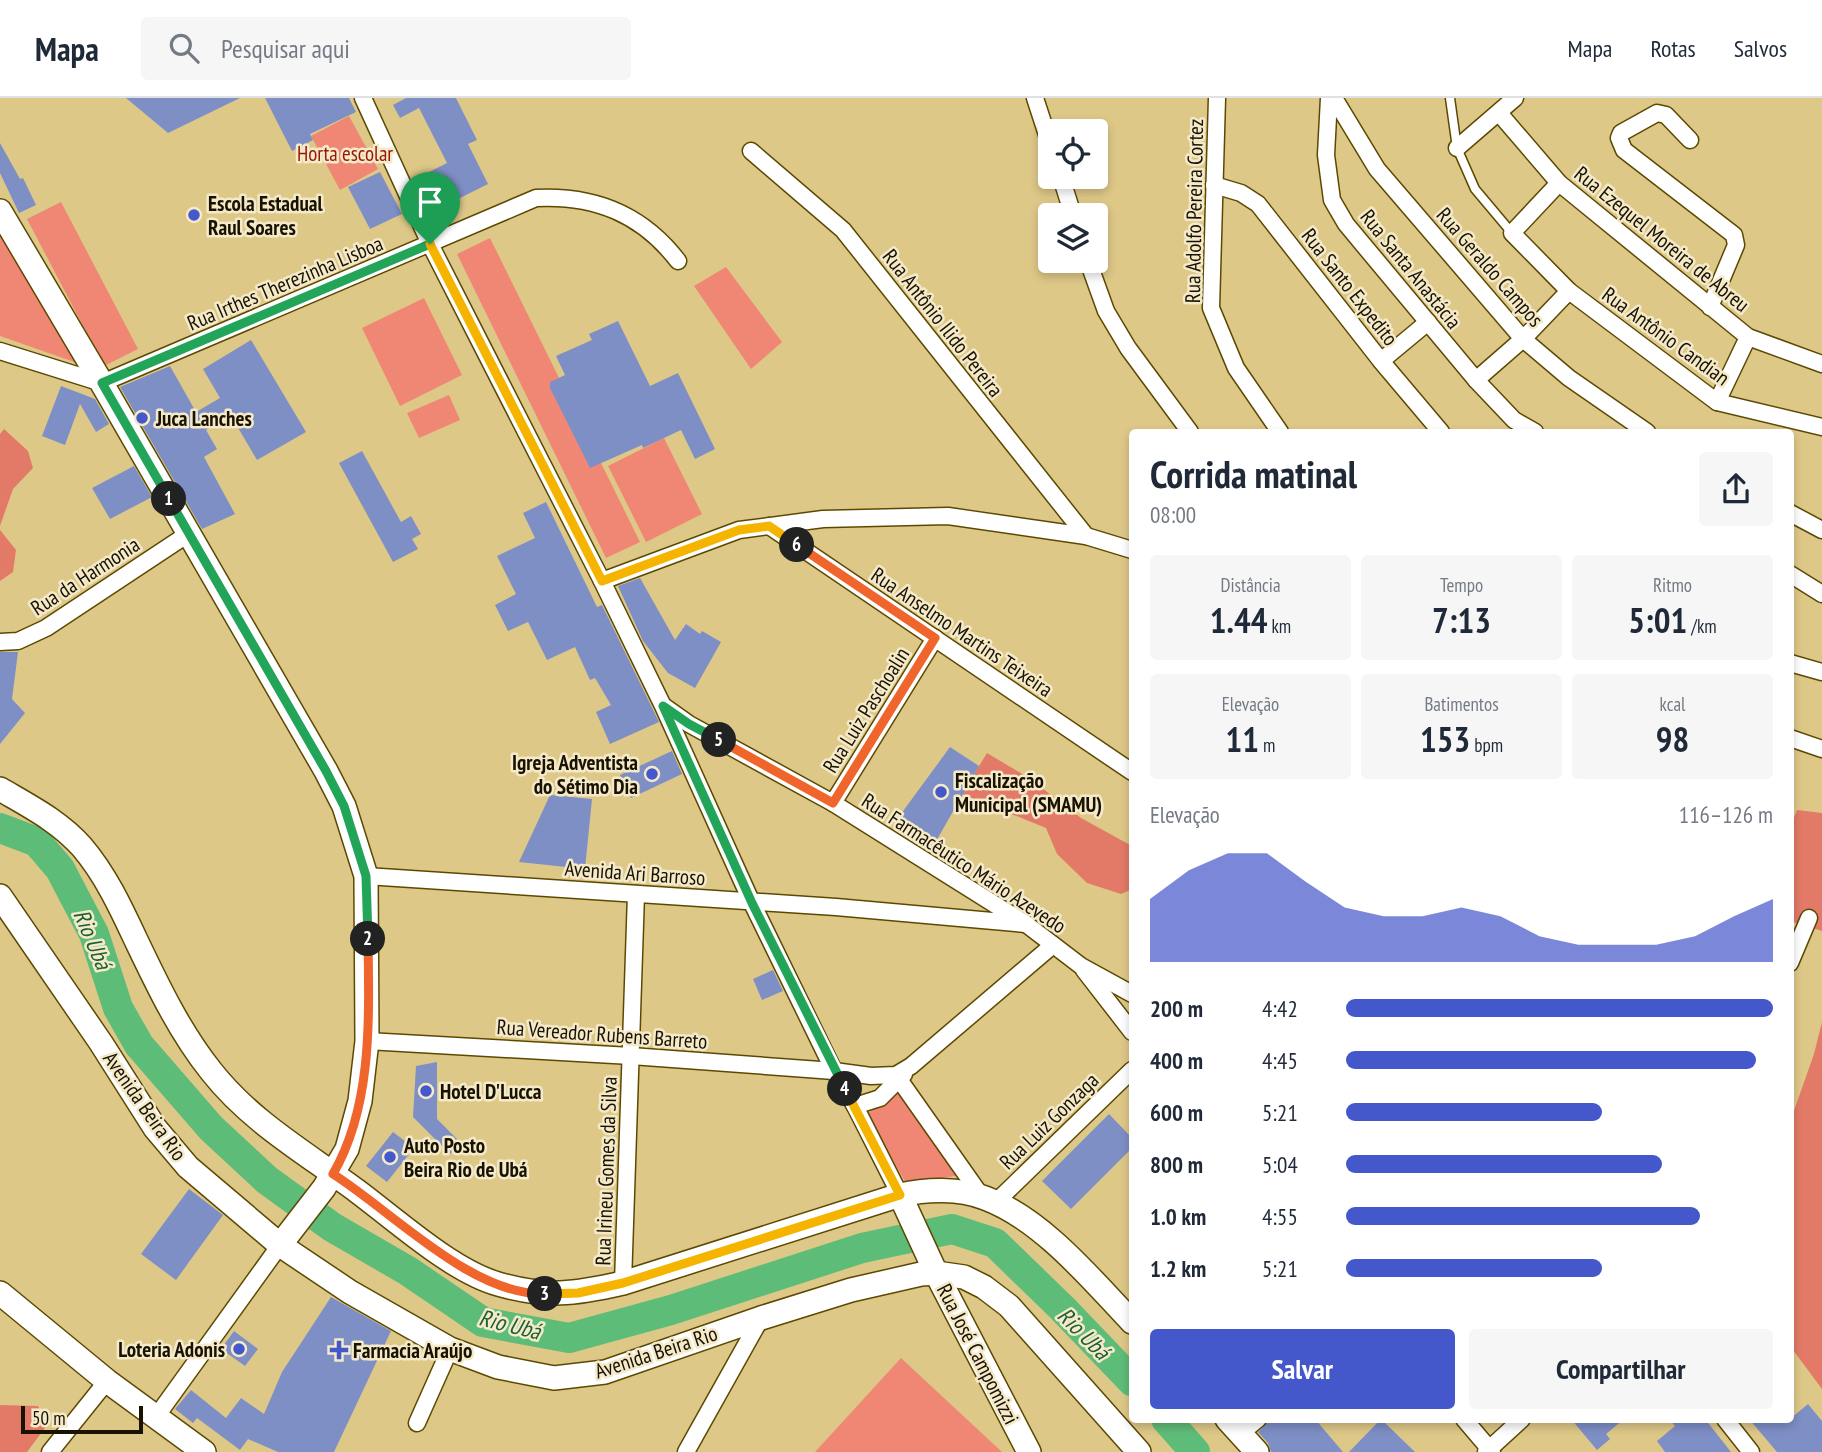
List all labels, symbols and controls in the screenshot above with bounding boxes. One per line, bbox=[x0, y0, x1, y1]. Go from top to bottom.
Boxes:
search box bbox=[141, 17, 631, 80]
text: Mapa bbox=[35, 27, 99, 70]
icon: search bbox=[165, 29, 203, 67]
text: Pesquisar aqui bbox=[221, 32, 350, 65]
text: Mapa bbox=[1568, 33, 1612, 64]
text: Rotas bbox=[1650, 33, 1696, 64]
text: Salvos bbox=[1734, 33, 1787, 64]
map controls bbox=[1038, 119, 1108, 273]
button: locate bbox=[1038, 119, 1108, 189]
street label: Rua Adolfo Pereira Cortez bbox=[1179, 119, 1209, 303]
park label: Horta escolar bbox=[297, 140, 393, 167]
street label: Rua Ezequel Moreira de Abreu bbox=[1569, 160, 1755, 318]
pin bbox=[400, 172, 460, 244]
icon: arrive bbox=[411, 183, 449, 221]
place label: Escola Estadual Raul Soares bbox=[208, 190, 323, 241]
street label: Rua Geraldo Campos bbox=[1431, 202, 1549, 332]
button: layers bbox=[1038, 203, 1108, 273]
street label: Rua Santa Anastácia bbox=[1355, 204, 1467, 334]
marker: Escola Estadual Raul Soares bbox=[186, 207, 202, 223]
street label: Rua Santo Expedito bbox=[1296, 223, 1404, 351]
street label: Rua Irthes Therezinha Lisboa bbox=[183, 230, 387, 336]
street label: Rua Antônio Ilido Pereira bbox=[877, 244, 1009, 402]
street label: Rua Antônio Candian bbox=[1597, 281, 1735, 391]
place label: Juca Lanches bbox=[155, 405, 252, 432]
marker: Juca Lanches bbox=[134, 410, 150, 426]
text: Corrida matinal bbox=[1150, 449, 1357, 498]
button: share bbox=[1699, 452, 1773, 526]
pin: 1 bbox=[152, 482, 186, 516]
text: 1 bbox=[164, 486, 173, 510]
text: 08:00 bbox=[1150, 500, 1196, 529]
pin: 6 bbox=[780, 528, 814, 562]
street label: Rua da Harmonia bbox=[26, 531, 144, 621]
text: 6 bbox=[792, 532, 801, 556]
street label: Rua Anselmo Martins Teixeira bbox=[866, 561, 1058, 703]
text: Distância bbox=[1220, 573, 1281, 597]
text: Tempo bbox=[1440, 573, 1483, 597]
text: Ritmo bbox=[1653, 573, 1692, 597]
text: 1.44 bbox=[1210, 597, 1267, 643]
text: 7:13 bbox=[1432, 597, 1491, 643]
text: 5:01 bbox=[1628, 597, 1687, 643]
text: km bbox=[1267, 614, 1291, 638]
text: /km bbox=[1687, 614, 1717, 638]
street label: Rua Luiz Paschoalin bbox=[817, 642, 915, 778]
text: Elevação bbox=[1222, 692, 1279, 716]
text: Batimentos bbox=[1424, 692, 1499, 716]
text: kcal bbox=[1660, 692, 1685, 716]
text: 11 bbox=[1226, 716, 1259, 762]
text: 153 bbox=[1420, 716, 1470, 762]
text: 98 bbox=[1656, 716, 1689, 762]
pin: 5 bbox=[702, 722, 736, 758]
text: 5 bbox=[714, 727, 723, 751]
text: m bbox=[1259, 733, 1275, 757]
text: bpm bbox=[1470, 733, 1503, 757]
place label: Igreja Adventista do Sétimo Dia bbox=[512, 749, 638, 800]
marker: Igreja Adventista do Sétimo Dia bbox=[644, 766, 660, 782]
place label: Fiscalização Municipal (SMAMU) bbox=[955, 767, 1102, 818]
marker: Fiscalização Municipal (SMAMU) bbox=[933, 784, 949, 800]
street label: Rua Farmacêutico Mário Azevedo bbox=[857, 787, 1071, 939]
text: Elevação bbox=[1150, 800, 1220, 829]
text: 116–126 m bbox=[1679, 800, 1773, 829]
street label: Avenida Ari Barroso bbox=[564, 855, 706, 891]
water label: Rio Ubá bbox=[68, 905, 119, 975]
pin: 2 bbox=[350, 922, 386, 956]
text: 2 bbox=[363, 926, 372, 950]
text: 200 m bbox=[1150, 994, 1203, 1023]
text: 4:42 bbox=[1262, 994, 1298, 1023]
street label: Rua Vereador Rubens Barreto bbox=[496, 1013, 708, 1055]
street label: Avenida Beira Rio bbox=[97, 1046, 193, 1166]
text: 400 m bbox=[1150, 1046, 1203, 1075]
text: 4:45 bbox=[1262, 1046, 1298, 1075]
street label: Rua Luiz Gonzaga bbox=[994, 1067, 1104, 1175]
pin: 4 bbox=[828, 1072, 862, 1107]
street label: Rua Irineu Gomes da Silva bbox=[589, 1076, 623, 1266]
text: 4 bbox=[840, 1076, 849, 1100]
place label: Hotel D'Lucca bbox=[440, 1078, 542, 1105]
marker: Hotel D'Lucca bbox=[418, 1083, 434, 1099]
text: 600 m bbox=[1150, 1098, 1203, 1127]
text: 5:21 bbox=[1262, 1098, 1298, 1127]
place label: Auto Posto Beira Rio de Ubá bbox=[403, 1132, 528, 1183]
marker: Auto Posto Beira Rio de Ubá bbox=[382, 1149, 398, 1165]
text: 800 m bbox=[1150, 1150, 1203, 1179]
text: 5:04 bbox=[1262, 1150, 1298, 1179]
text: 1.0 km bbox=[1150, 1202, 1206, 1231]
text: 4:55 bbox=[1262, 1202, 1298, 1231]
text: 1.2 km bbox=[1150, 1254, 1206, 1283]
text: 5:21 bbox=[1262, 1254, 1298, 1283]
pin: 3 bbox=[528, 1276, 562, 1312]
street label: Rua José Campomizzi bbox=[931, 1279, 1025, 1429]
text: 3 bbox=[540, 1281, 549, 1305]
water label: Rio Ubá bbox=[1052, 1301, 1117, 1366]
water label: Rio Ubá bbox=[476, 1302, 545, 1346]
street label: Avenida Beira Rio bbox=[591, 1319, 721, 1385]
button: Salvar bbox=[1150, 1329, 1455, 1409]
button: Compartilhar bbox=[1469, 1329, 1773, 1409]
place label: Loteria Adonis bbox=[118, 1336, 225, 1363]
place label: Farmacia Araújo bbox=[353, 1337, 472, 1364]
marker: Loteria Adonis bbox=[231, 1341, 247, 1357]
marker: Farmacia Araújo bbox=[331, 1342, 347, 1358]
scale bar bbox=[21, 1403, 144, 1435]
text: 50 m bbox=[32, 1406, 66, 1430]

